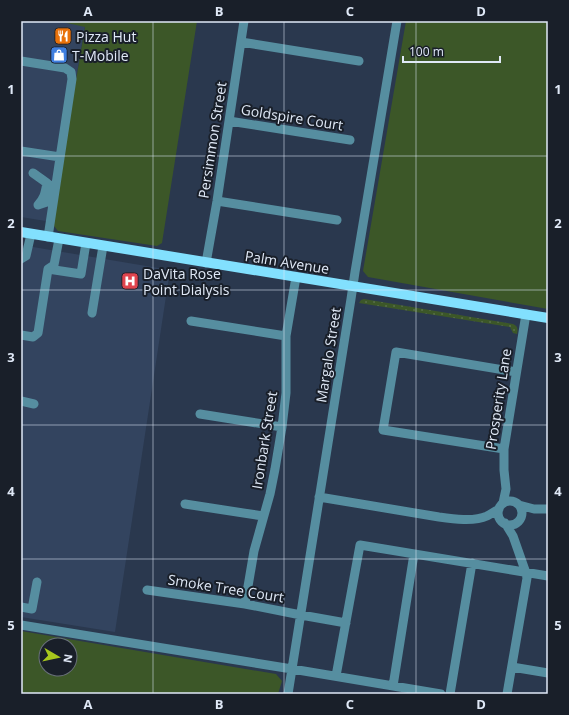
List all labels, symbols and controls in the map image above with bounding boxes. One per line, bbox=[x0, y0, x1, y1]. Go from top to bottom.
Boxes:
text: A bbox=[84, 2, 93, 20]
text: B bbox=[215, 2, 224, 20]
text: C bbox=[346, 2, 354, 20]
text: D bbox=[476, 2, 486, 20]
restaurant icon: Pizza Hut bbox=[53, 26, 73, 46]
place label: Pizza Hut bbox=[76, 27, 136, 46]
scale bar bbox=[403, 38, 500, 64]
text: 100 m bbox=[409, 43, 444, 60]
shop icon: T-Mobile bbox=[49, 45, 69, 65]
place label: T-Mobile bbox=[72, 46, 129, 65]
text: 1 bbox=[7, 80, 15, 98]
street label: Persimmon Street bbox=[193, 80, 231, 200]
text: 1 bbox=[554, 80, 562, 98]
street label: Goldspire Court bbox=[240, 100, 344, 134]
text: 2 bbox=[7, 214, 15, 232]
text: 2 bbox=[554, 214, 562, 232]
street label: Palm Avenue bbox=[243, 246, 331, 278]
place label: DaVita Rose Point Dialysis bbox=[143, 264, 230, 299]
hospital icon: DaVita Rose Point Dialysis bbox=[120, 271, 140, 291]
street label: Margalo Street bbox=[311, 306, 345, 404]
street label: Prosperity Lane bbox=[481, 347, 515, 451]
text: 3 bbox=[7, 348, 15, 366]
text: 3 bbox=[554, 348, 562, 366]
street label: Ironbark Street bbox=[247, 390, 281, 490]
text: 4 bbox=[7, 482, 15, 500]
text: 4 bbox=[554, 482, 562, 500]
street label: Smoke Tree Court bbox=[167, 569, 285, 607]
text: 5 bbox=[7, 616, 15, 634]
text: 5 bbox=[554, 616, 562, 634]
north arrow bbox=[38, 637, 78, 677]
text: N bbox=[60, 653, 76, 664]
text: A bbox=[84, 695, 93, 713]
text: B bbox=[215, 695, 224, 713]
text: C bbox=[346, 695, 354, 713]
text: D bbox=[476, 695, 486, 713]

